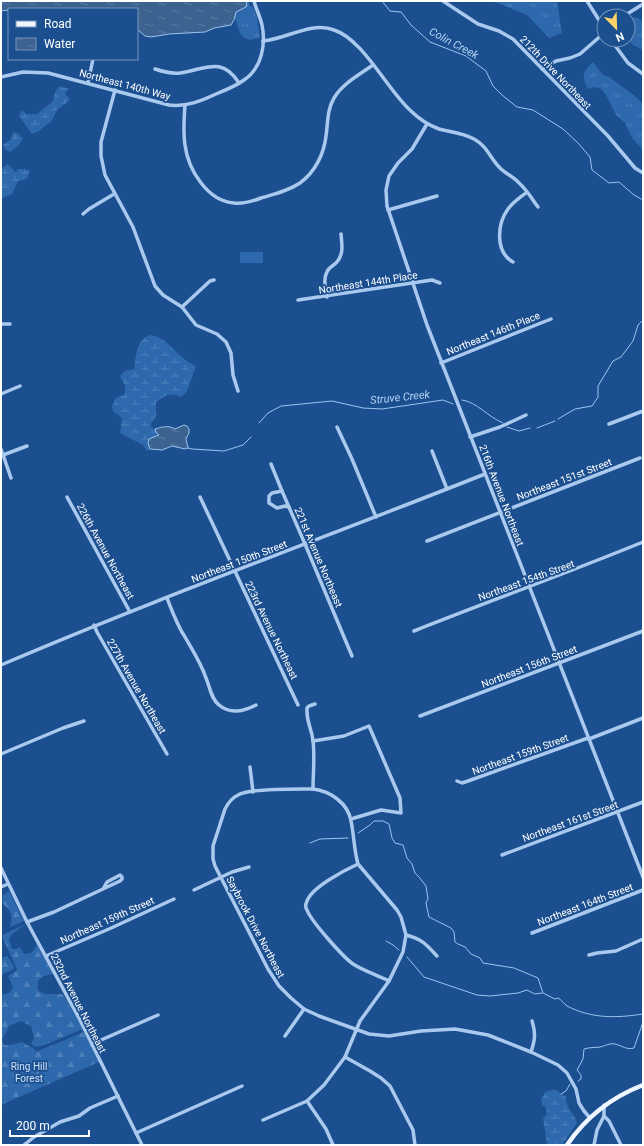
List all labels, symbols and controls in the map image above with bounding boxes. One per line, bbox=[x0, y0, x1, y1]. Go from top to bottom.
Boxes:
legend bbox=[8, 8, 138, 60]
north arrow bbox=[596, 8, 636, 48]
text: Road bbox=[44, 17, 72, 31]
water label: Colin Creek bbox=[427, 25, 481, 62]
text: N bbox=[613, 29, 626, 44]
street label: 212th Drive Northeast bbox=[518, 33, 593, 111]
text: Water bbox=[44, 37, 75, 51]
street label: Northeast 140th Way bbox=[78, 67, 172, 102]
street label: Northeast 144th Place bbox=[318, 269, 418, 296]
street label: Northeast 146th Place bbox=[445, 310, 541, 357]
water label: Struve Creek bbox=[370, 388, 431, 407]
street label: 216th Avenue Northeast bbox=[477, 443, 526, 547]
street label: Northeast 151st Street bbox=[515, 456, 613, 503]
street label: 226th Avenue Northeast bbox=[75, 501, 136, 601]
street label: 221st Avenue Northeast bbox=[292, 506, 345, 609]
street label: Northeast 150th Street bbox=[190, 538, 288, 585]
street label: Northeast 154th Street bbox=[477, 558, 576, 603]
street label: 223rd Avenue Northeast bbox=[243, 579, 300, 681]
street label: 227th Avenue Northeast bbox=[105, 637, 168, 736]
street label: Northeast 156th Street bbox=[480, 643, 578, 690]
street label: Northeast 159th Street bbox=[471, 732, 570, 777]
street label: Northeast 161st Street bbox=[521, 799, 620, 844]
street label: Saybrook Drive Northeast bbox=[224, 875, 287, 980]
street label: Northeast 164th Street bbox=[536, 881, 634, 928]
street label: Northeast 159th Street bbox=[59, 895, 156, 946]
street label: 232nd Avenue Northeast bbox=[49, 952, 108, 1055]
park label: Ring Hill Forest bbox=[11, 1061, 47, 1084]
scale bar bbox=[10, 1112, 89, 1138]
text: 200 m bbox=[16, 1119, 50, 1133]

